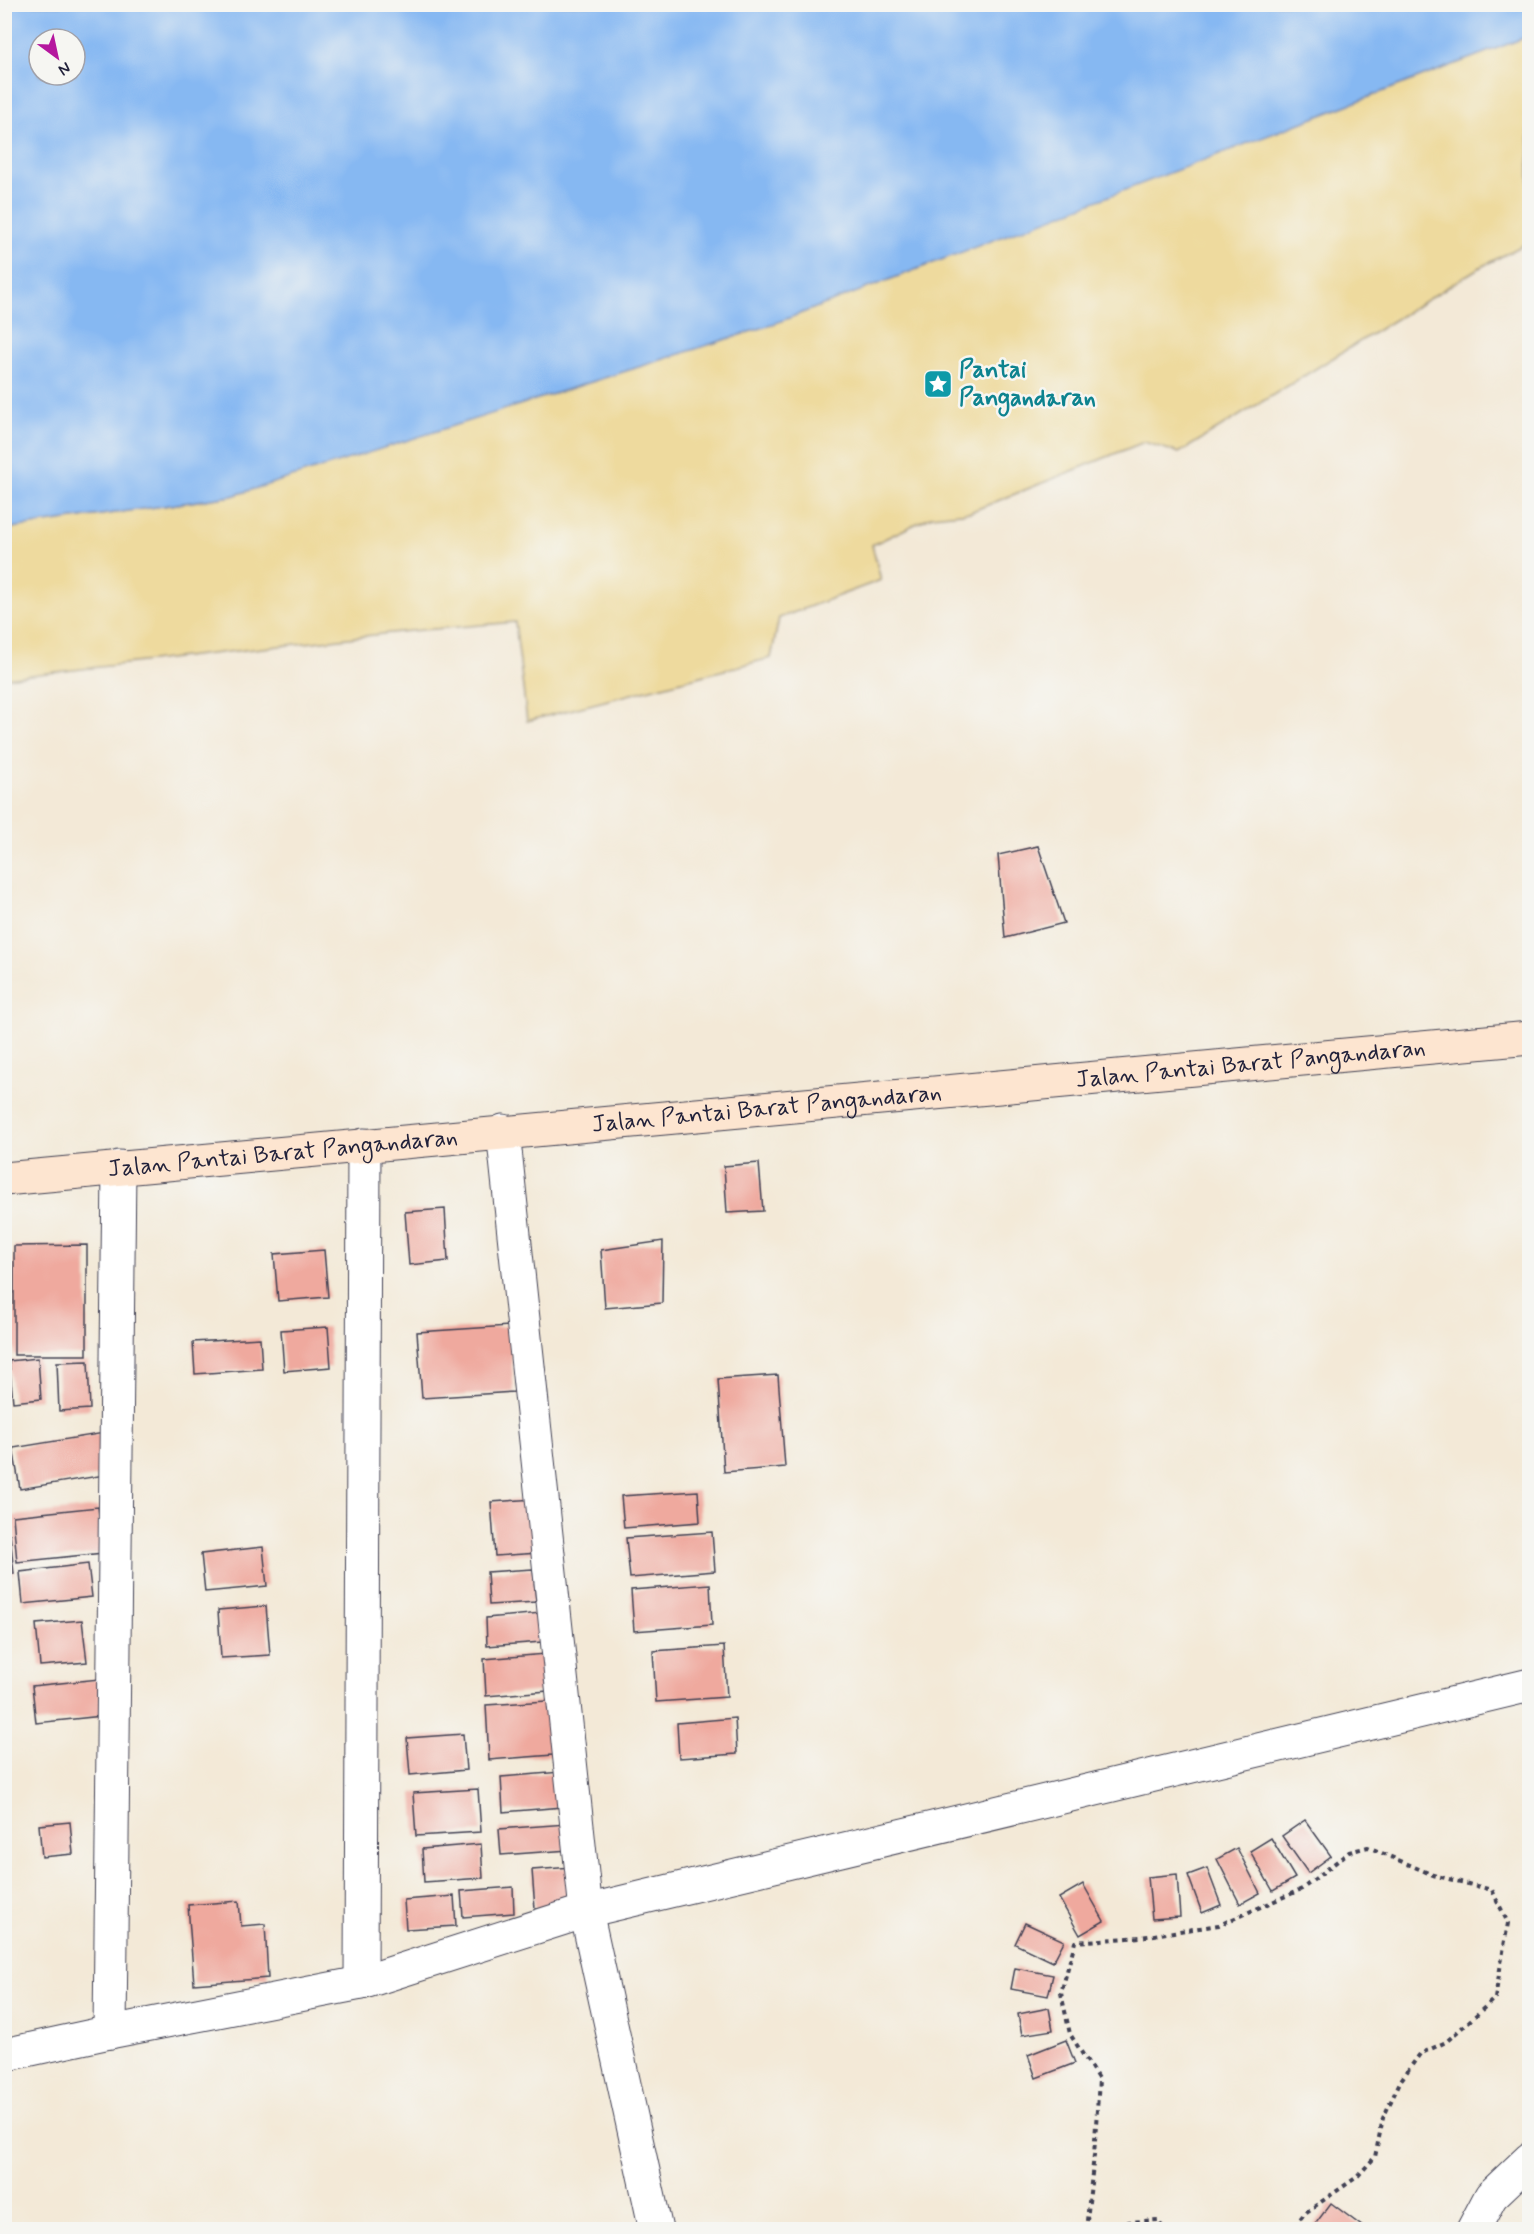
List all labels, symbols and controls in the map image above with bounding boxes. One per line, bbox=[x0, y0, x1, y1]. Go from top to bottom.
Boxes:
north arrow bbox=[27, 27, 87, 87]
text: N bbox=[54, 57, 75, 80]
place label: Pantai Pangandaran bbox=[959, 355, 1096, 417]
place icon: Pantai Pangandaran bbox=[922, 368, 954, 400]
street label: Jalan Pantai Barat Pangandaran bbox=[1074, 1032, 1427, 1095]
street label: Jalan Pantai Barat Pangandaran bbox=[590, 1077, 943, 1140]
street label: Jalan Pantai Barat Pangandaran bbox=[107, 1122, 459, 1185]

